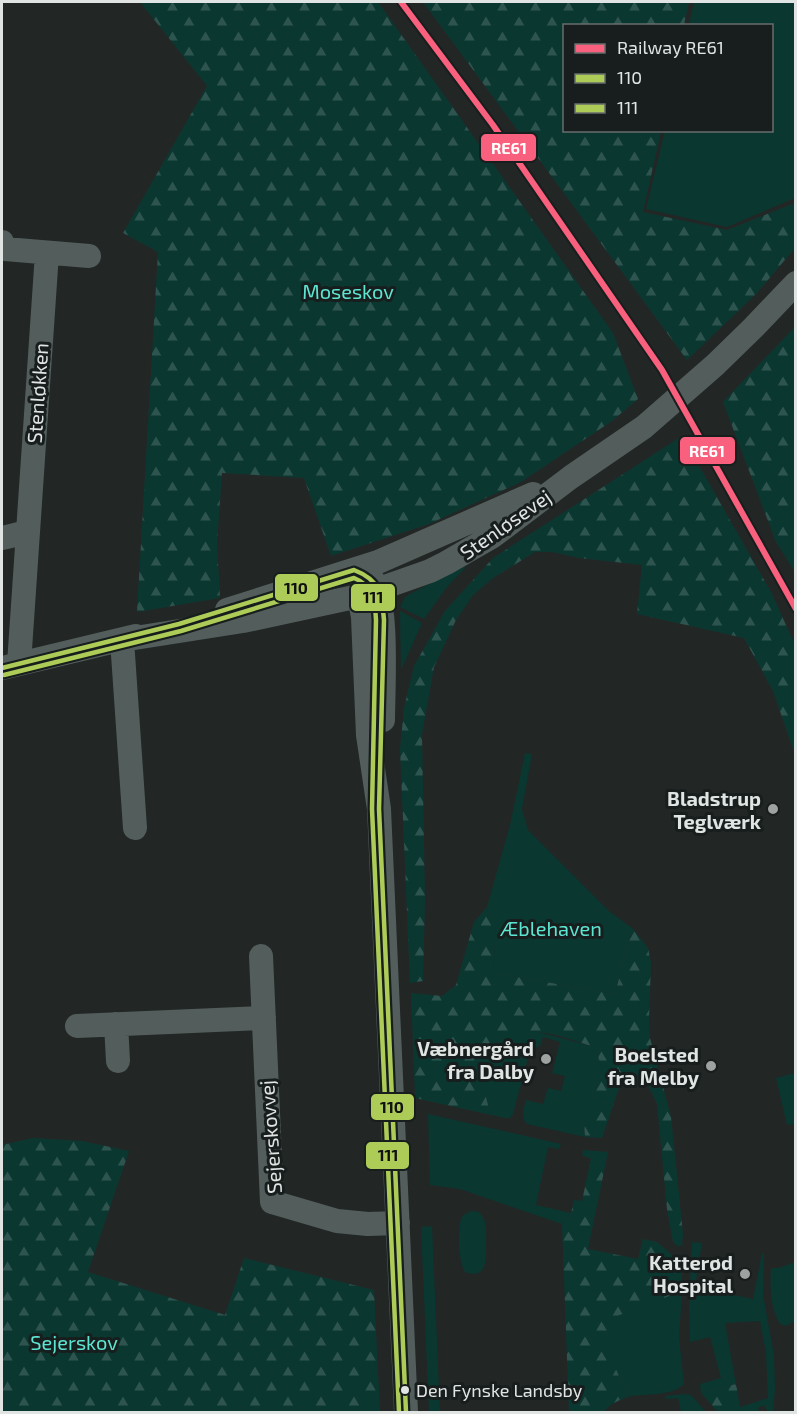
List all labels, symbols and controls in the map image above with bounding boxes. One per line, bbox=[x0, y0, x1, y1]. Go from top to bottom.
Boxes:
legend bbox=[563, 24, 773, 132]
text: Railway RE61 bbox=[617, 36, 724, 58]
text: 110 bbox=[617, 66, 642, 88]
text: 111 bbox=[617, 96, 639, 118]
line badge: RE61 bbox=[480, 133, 537, 162]
text: RE61 bbox=[491, 138, 527, 157]
park label: Moseskov bbox=[302, 279, 394, 303]
street label: Stenløkken bbox=[22, 342, 52, 444]
line badge: RE61 bbox=[679, 436, 736, 465]
text: RE61 bbox=[689, 441, 725, 460]
street label: Stenløsevej bbox=[455, 484, 555, 564]
line badge: 110 bbox=[274, 573, 319, 602]
text: 110 bbox=[284, 578, 308, 597]
line badge: 111 bbox=[350, 583, 396, 612]
text: 111 bbox=[363, 587, 383, 606]
place label: Bladstrup Teglværk bbox=[667, 786, 762, 833]
marker: Bladstrup Teglværk bbox=[766, 802, 780, 816]
park label: Æblehaven bbox=[499, 916, 602, 940]
place label: Væbnergård fra Dalby bbox=[417, 1036, 535, 1084]
place label: Boelsted fra Melby bbox=[608, 1042, 700, 1090]
marker: Væbnergård fra Dalby bbox=[539, 1052, 553, 1066]
marker: Boelsted fra Melby bbox=[704, 1059, 718, 1073]
street label: Sejerskovvej bbox=[254, 1079, 286, 1195]
line badge: 110 bbox=[370, 1093, 415, 1121]
text: 110 bbox=[380, 1097, 404, 1116]
line badge: 111 bbox=[365, 1141, 410, 1170]
text: 111 bbox=[378, 1145, 398, 1164]
place label: Katterød Hospital bbox=[649, 1250, 733, 1297]
marker: Katterød Hospital bbox=[738, 1267, 752, 1281]
park label: Sejerskov bbox=[30, 1330, 118, 1354]
place label: Den Fynske Landsby bbox=[416, 1379, 583, 1401]
marker: Den Fynske Landsby bbox=[399, 1384, 411, 1396]

